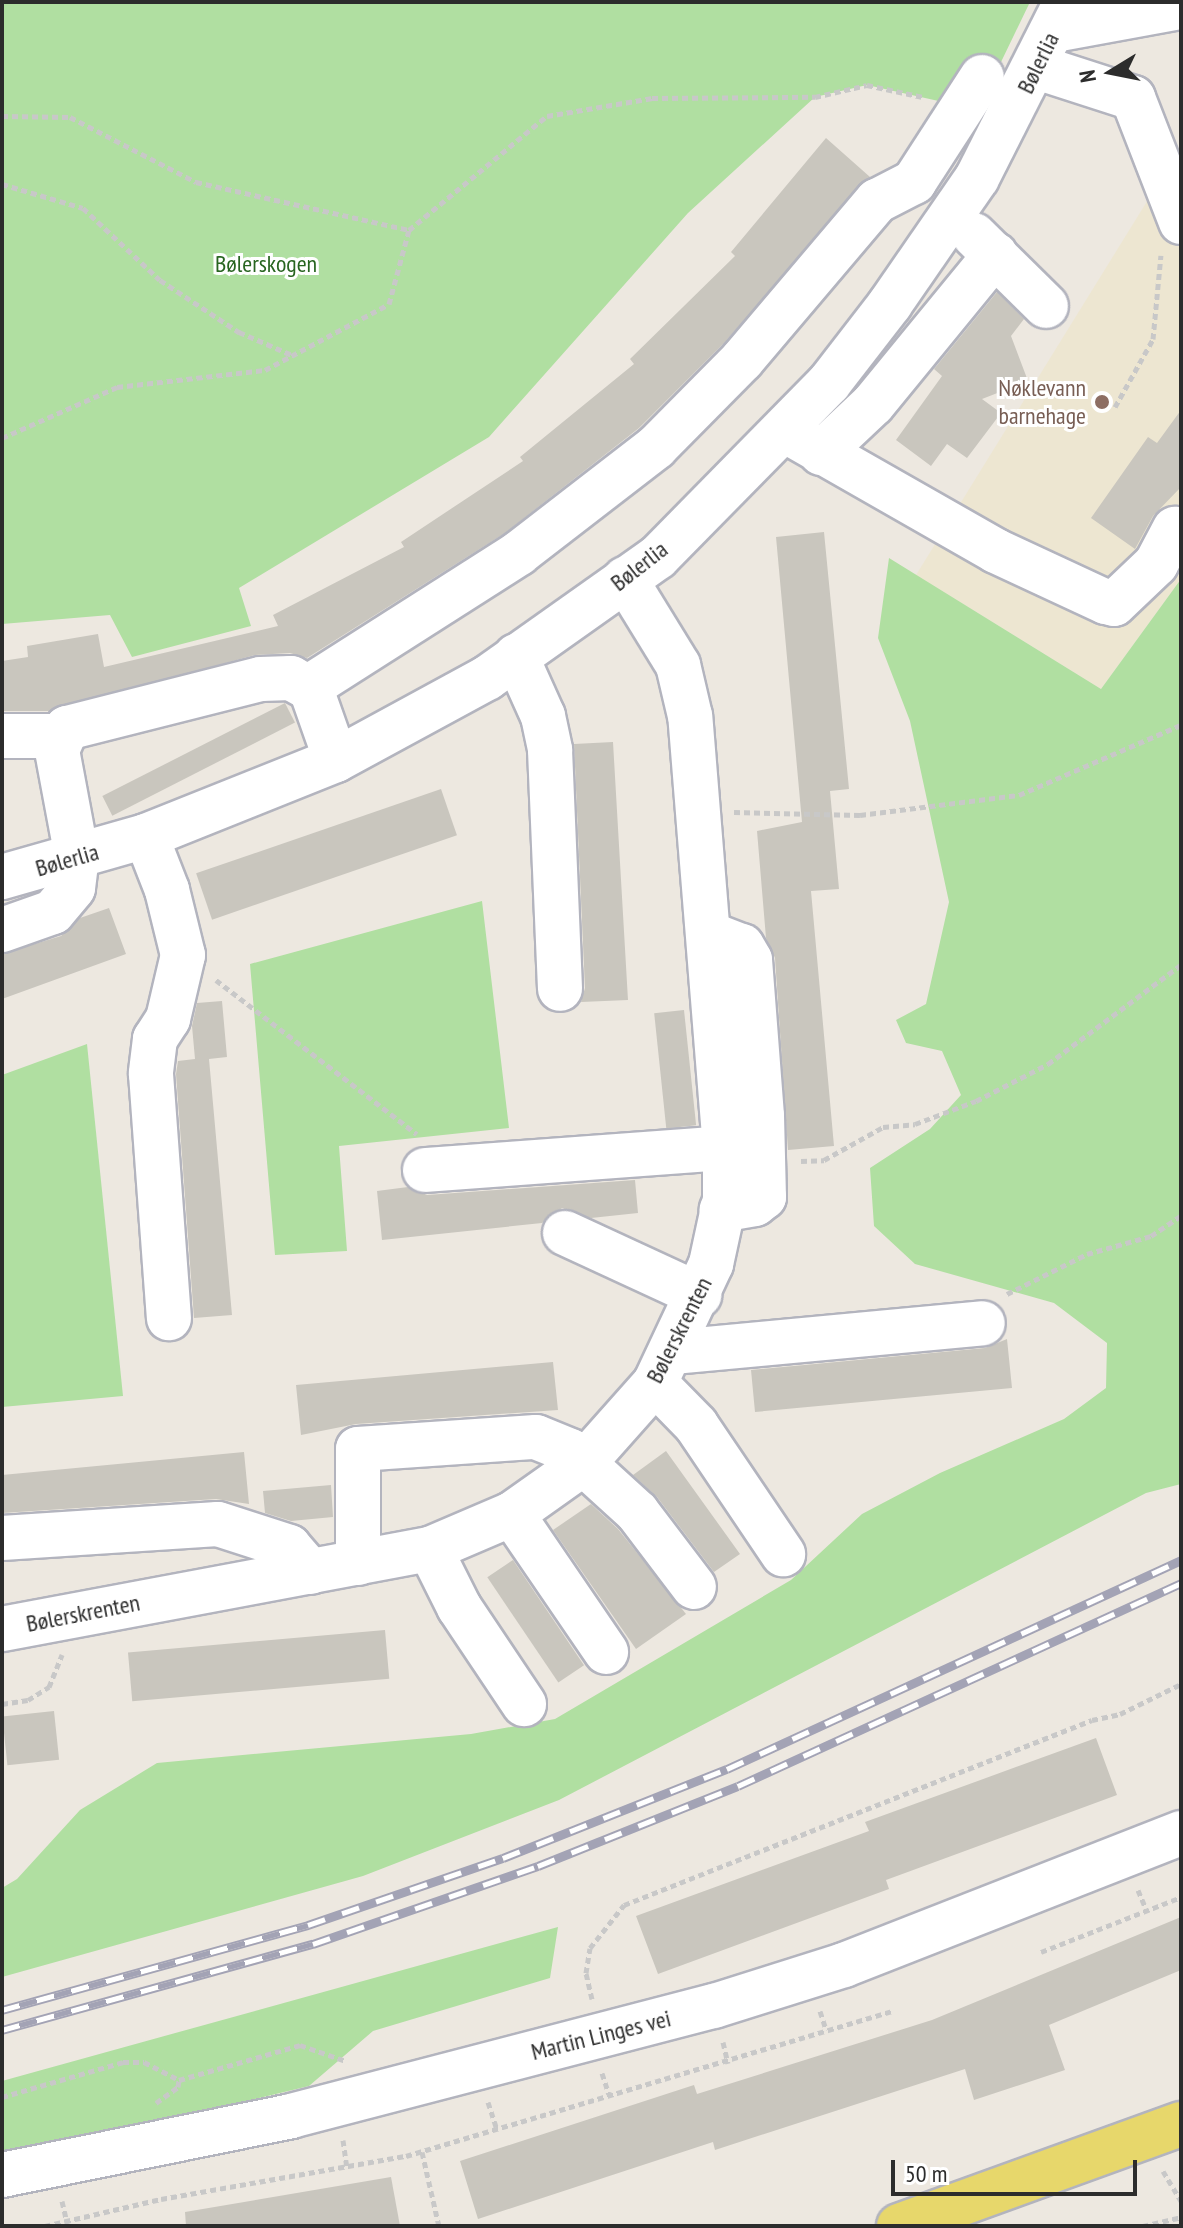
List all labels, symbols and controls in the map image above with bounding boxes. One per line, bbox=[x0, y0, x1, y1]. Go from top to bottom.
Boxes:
street label: Bølerlia bbox=[1011, 28, 1065, 98]
north arrow bbox=[1071, 32, 1151, 112]
text: N bbox=[1073, 68, 1102, 84]
park label: Bølerskogen bbox=[215, 250, 317, 278]
place label: Nøklevann barnehage bbox=[998, 374, 1086, 430]
marker: Nøklevann barnehage bbox=[1093, 393, 1111, 411]
street label: Bølerlia bbox=[605, 535, 673, 597]
street label: Bølerlia bbox=[32, 837, 102, 883]
street label: Bølerskrenten bbox=[640, 1272, 718, 1388]
street label: Bølerskrenten bbox=[24, 1588, 142, 1638]
street label: Martin Linges vei bbox=[528, 2004, 674, 2066]
scale bar bbox=[895, 2144, 1141, 2194]
text: 50 m bbox=[905, 2158, 947, 2189]

